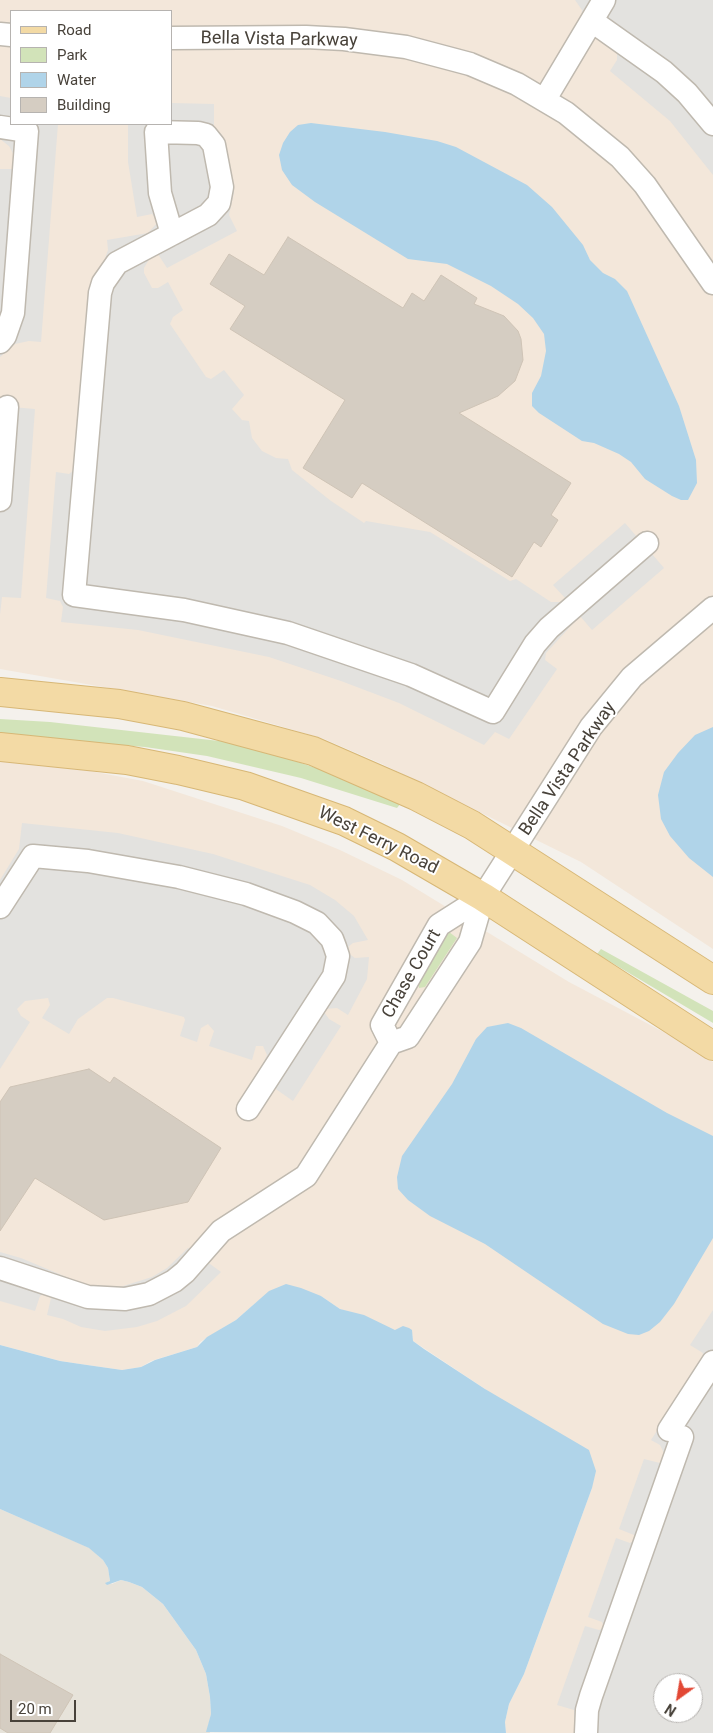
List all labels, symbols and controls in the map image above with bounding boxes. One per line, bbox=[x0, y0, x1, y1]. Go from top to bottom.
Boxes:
legend bbox=[10, 10, 172, 125]
text: Road bbox=[57, 21, 91, 39]
street label: Bella Vista Parkway bbox=[200, 28, 358, 52]
text: Park bbox=[57, 46, 87, 64]
text: Water bbox=[57, 71, 96, 89]
text: Building bbox=[57, 96, 111, 114]
street label: Bella Vista Parkway bbox=[515, 698, 621, 840]
street label: West Ferry Road bbox=[314, 803, 442, 879]
street label: Chase Court bbox=[378, 926, 446, 1022]
north arrow bbox=[653, 1673, 703, 1723]
scale bar bbox=[12, 1690, 79, 1722]
text: 20 m bbox=[18, 1700, 52, 1718]
text: N bbox=[662, 1700, 679, 1719]

